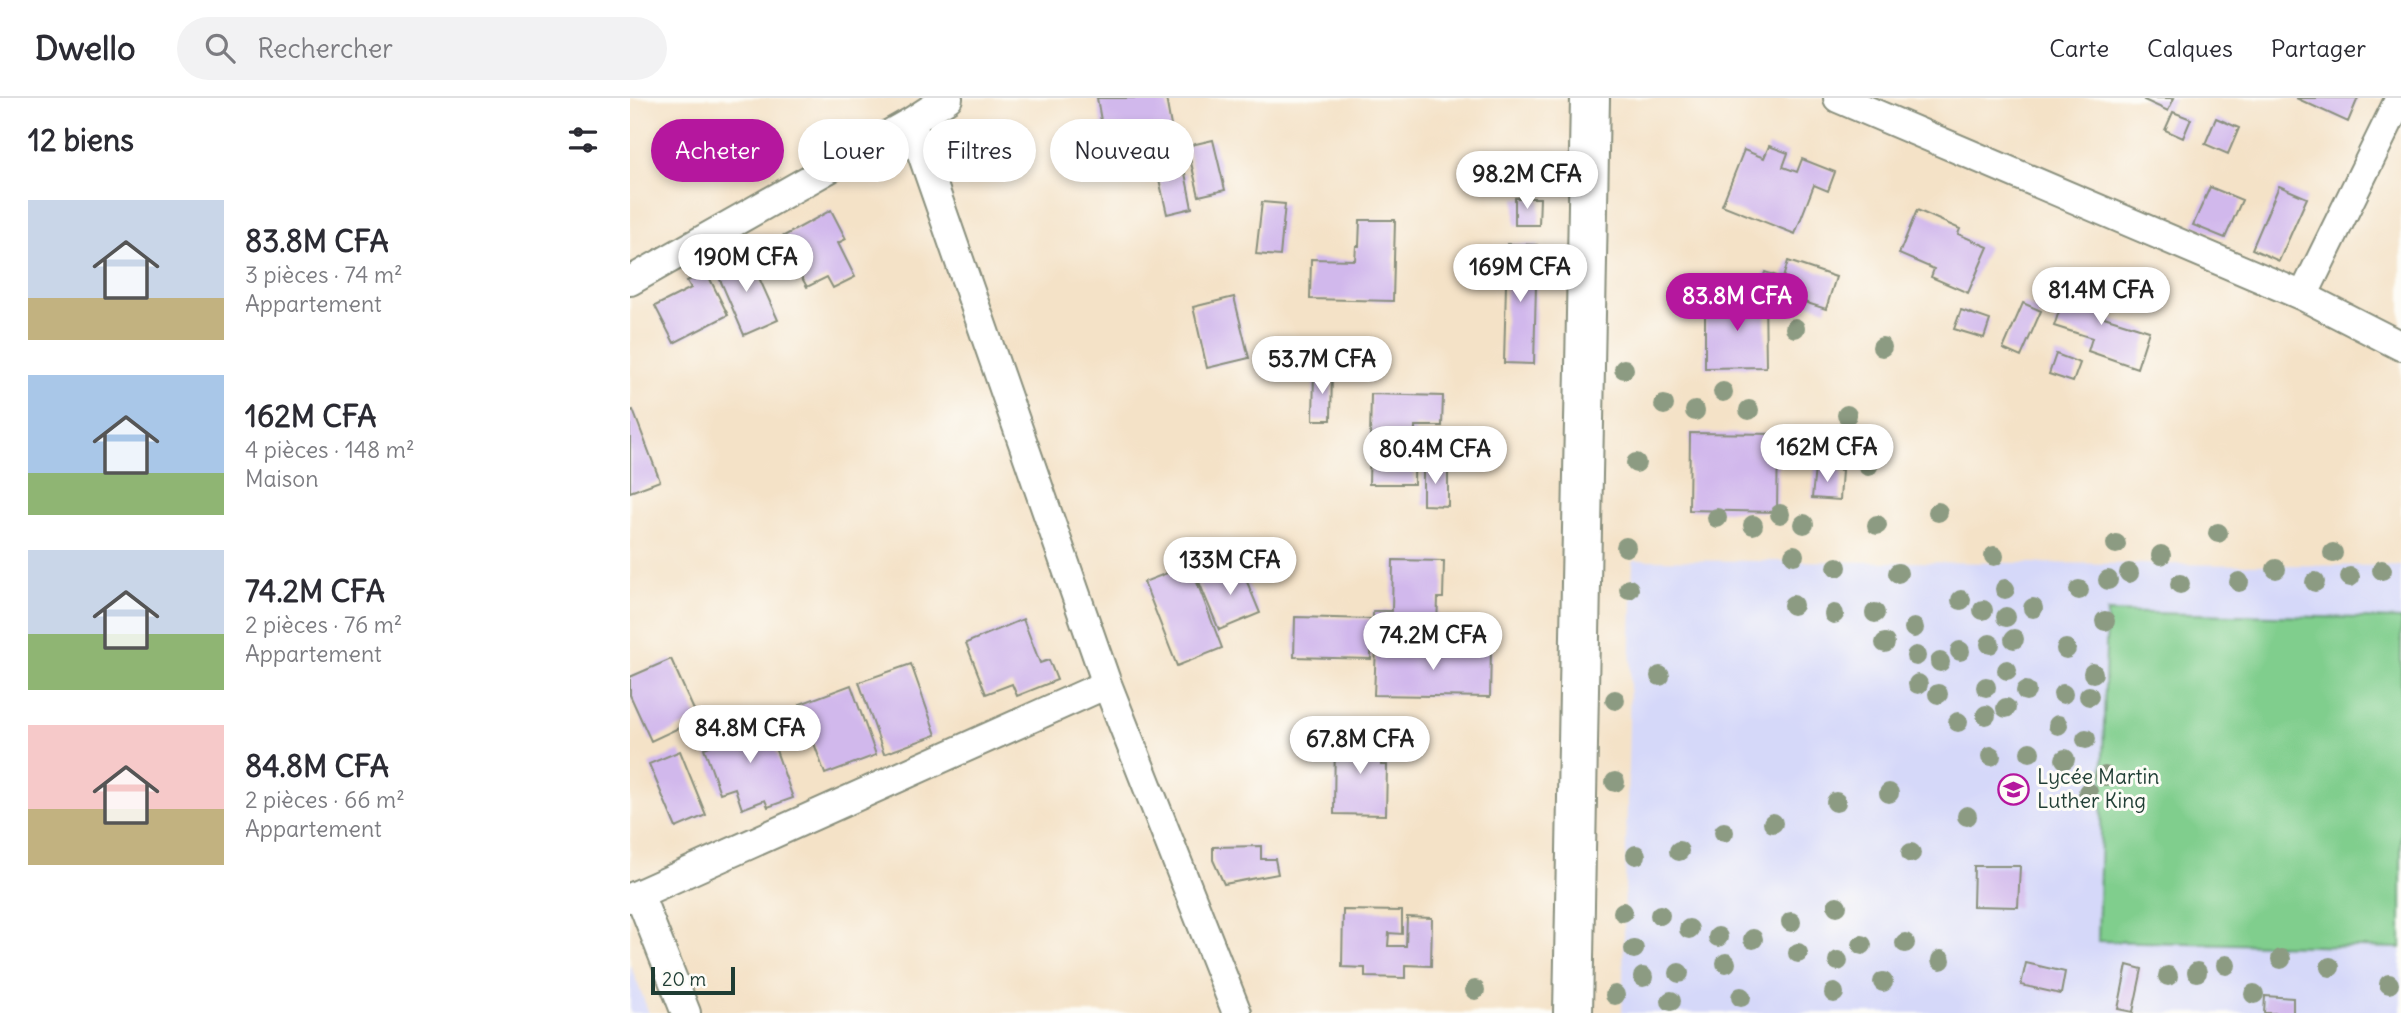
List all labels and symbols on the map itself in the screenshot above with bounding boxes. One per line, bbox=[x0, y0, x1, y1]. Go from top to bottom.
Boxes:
pin: 98.2M CFA bbox=[1447, 152, 1607, 211]
pin: 190M CFA bbox=[674, 234, 818, 294]
pin: 169M CFA bbox=[1448, 244, 1592, 304]
pin: 81.4M CFA bbox=[2021, 268, 2181, 327]
pin: 83.8M CFA bbox=[1657, 274, 1817, 333]
pin: 53.7M CFA bbox=[1242, 336, 1402, 396]
pin: 162M CFA bbox=[1755, 424, 1899, 484]
pin: 80.4M CFA bbox=[1355, 426, 1515, 486]
pin: 133M CFA bbox=[1158, 538, 1302, 597]
pin: 74.2M CFA bbox=[1353, 612, 1513, 672]
pin: 84.8M CFA bbox=[670, 706, 830, 765]
pin: 67.8M CFA bbox=[1280, 716, 1440, 776]
place label: Lycée Martin Luther King bbox=[2037, 763, 2159, 814]
school or university icon: Lycée Martin Luther King bbox=[1997, 772, 2031, 806]
scale bar bbox=[651, 964, 735, 996]

